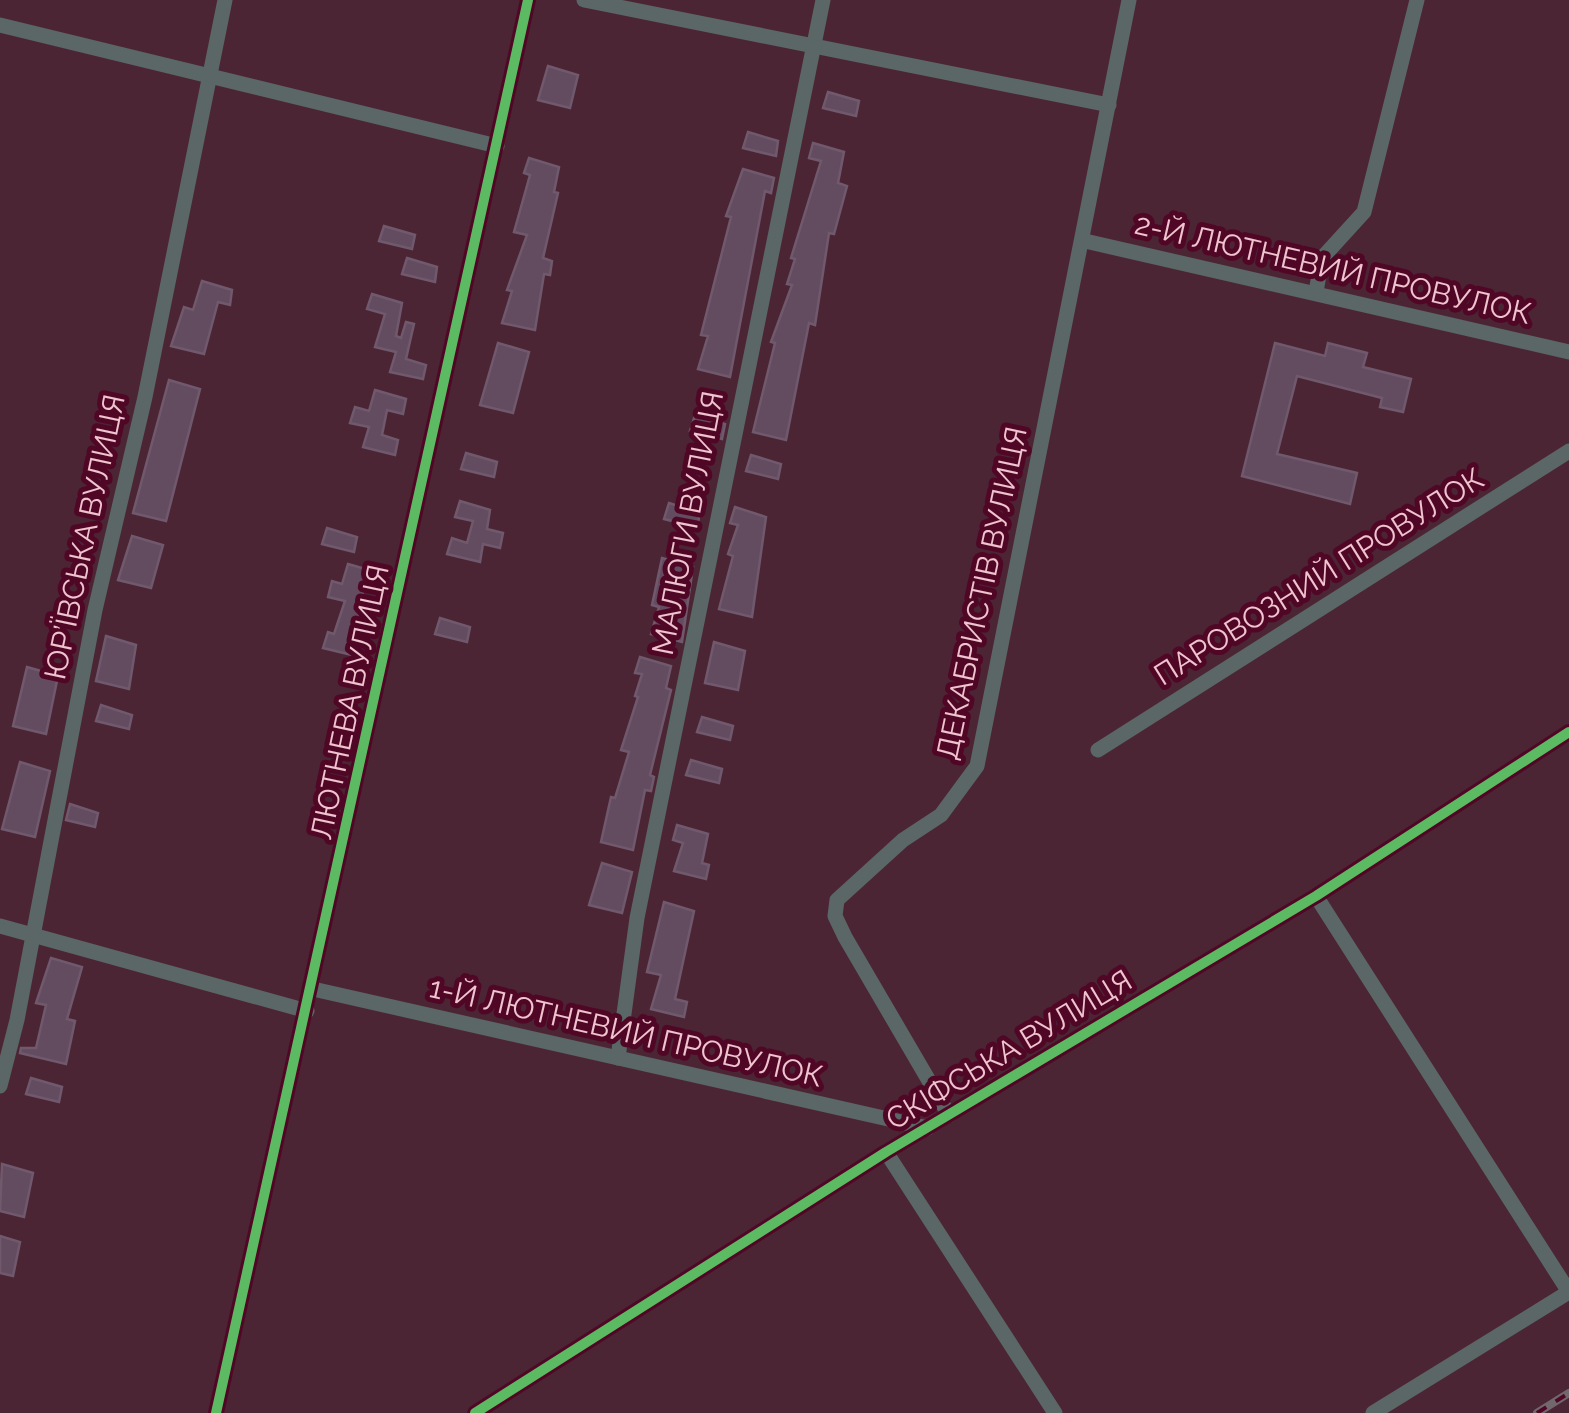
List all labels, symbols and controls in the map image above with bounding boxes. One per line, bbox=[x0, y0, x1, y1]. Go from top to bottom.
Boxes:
street label: 2-Й ЛЮТНЕВИЙ ПРОВУЛОК bbox=[1132, 206, 1535, 331]
street label: МАЛЮГИ ВУЛИЦЯ bbox=[645, 388, 730, 658]
street label: ЮР’ЇВСЬКА ВУЛИЦЯ bbox=[37, 391, 132, 682]
street label: ДЕКАБРИСТІВ ВУЛИЦЯ bbox=[929, 423, 1034, 762]
street label: ПАРОВОЗНИЙ ПРОВУЛОК bbox=[1148, 461, 1490, 693]
street label: ЛЮТНЕВА ВУЛИЦЯ bbox=[303, 561, 396, 842]
street label: СКІФСЬКА ВУЛИЦЯ bbox=[880, 962, 1138, 1137]
street label: 1-Й ЛЮТНЕВИЙ ПРОВУЛОК bbox=[426, 969, 826, 1094]

